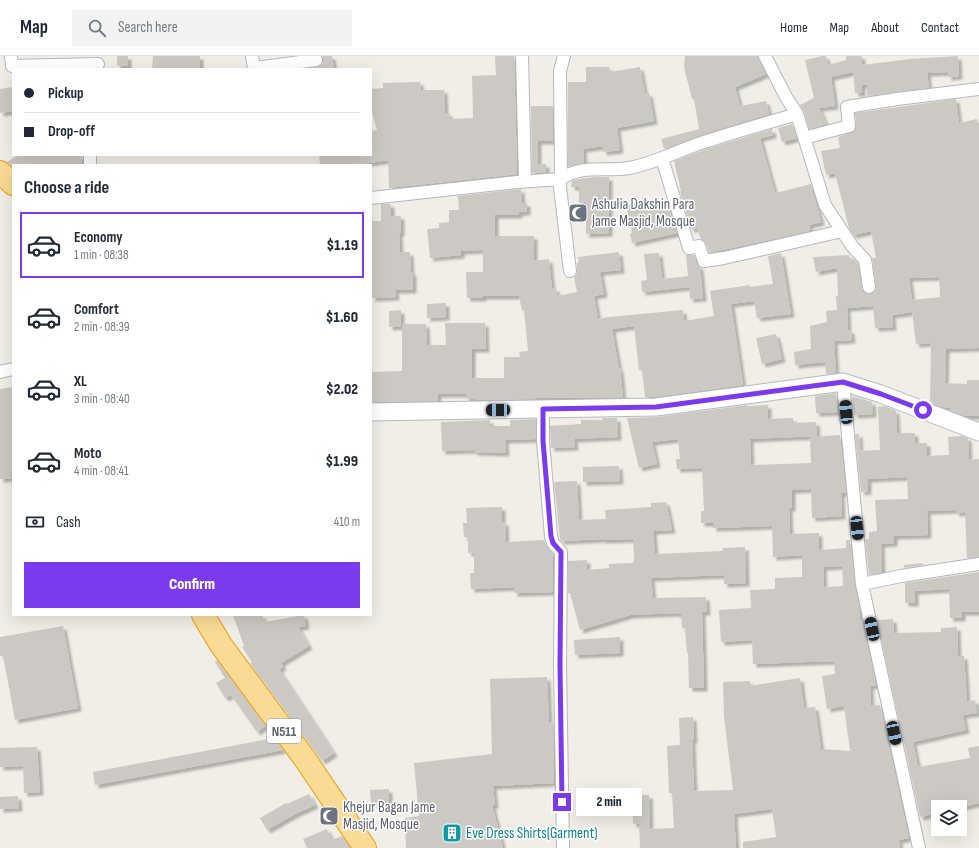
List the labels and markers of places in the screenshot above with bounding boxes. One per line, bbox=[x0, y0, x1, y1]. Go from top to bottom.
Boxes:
place label: Ashulia Dakshin Para Jame Masjid, Mosque bbox=[591, 195, 695, 231]
mosque icon: Ashulia Dakshin Para Jame Masjid, Mosque bbox=[567, 202, 589, 224]
place label: Khejur Bagan Jame Masjid, Mosque bbox=[343, 798, 435, 834]
mosque icon: Khejur Bagan Jame Masjid, Mosque bbox=[318, 805, 340, 827]
building icon: Eve Dress Shirts(Garment) bbox=[441, 822, 463, 844]
place label: Eve Dress Shirts(Garment) bbox=[466, 824, 598, 843]

